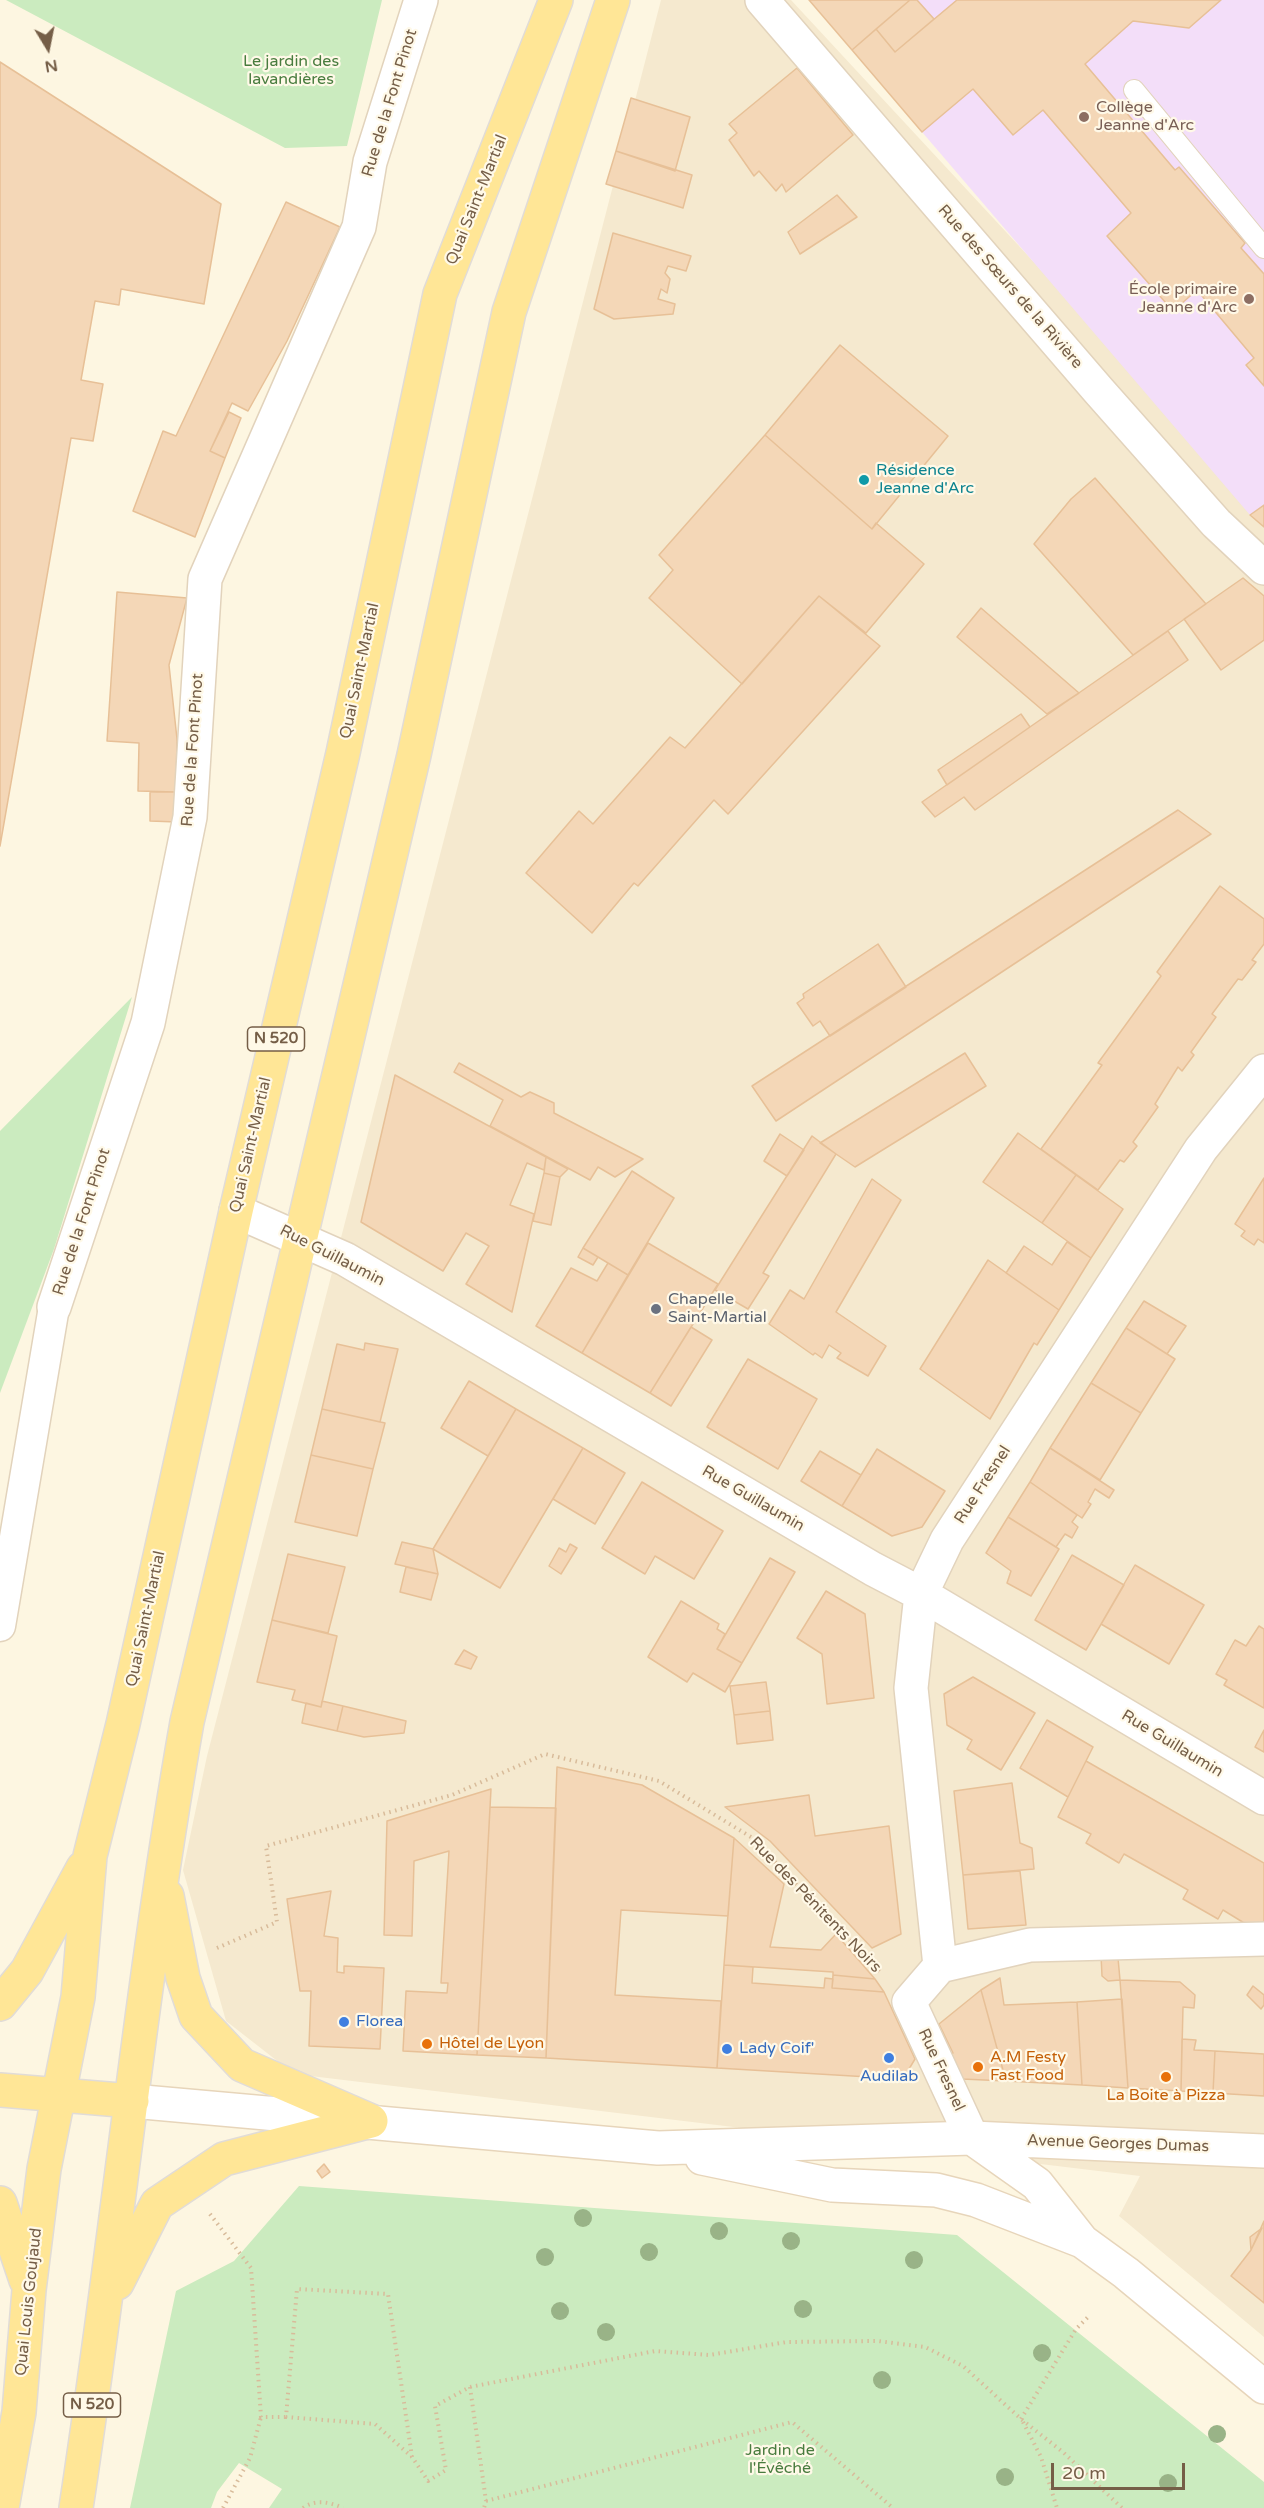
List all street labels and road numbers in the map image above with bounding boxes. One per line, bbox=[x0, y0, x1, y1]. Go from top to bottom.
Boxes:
street label: Rue de la Font Pinot bbox=[358, 27, 422, 179]
street label: Quai Saint-Martial bbox=[442, 132, 512, 268]
street label: Rue des Sœurs de la Rivière bbox=[934, 201, 1086, 373]
street label: Quai Saint-Martial bbox=[336, 601, 384, 741]
street label: Rue de la Font Pinot bbox=[178, 673, 208, 827]
road number: N 520 bbox=[248, 1027, 304, 1051]
street label: Quai Saint-Martial bbox=[226, 1075, 276, 1215]
street label: Rue de la Font Pinot bbox=[49, 1146, 115, 1298]
street label: Rue Guillaumin bbox=[276, 1221, 388, 1291]
street label: Rue Fresnel bbox=[951, 1442, 1015, 1528]
street label: Rue Guillaumin bbox=[698, 1462, 808, 1536]
street label: Quai Saint-Martial bbox=[122, 1549, 170, 1689]
street label: Rue Guillaumin bbox=[1118, 1706, 1226, 1782]
street label: Rue des Pénitents Noirs bbox=[745, 1833, 885, 1977]
street label: Rue Fresnel bbox=[913, 2026, 969, 2114]
street label: Avenue Georges Dumas bbox=[1027, 2131, 1209, 2157]
street label: Quai Louis Goujaud bbox=[12, 2227, 46, 2377]
road number: N 520 bbox=[64, 2393, 121, 2417]

